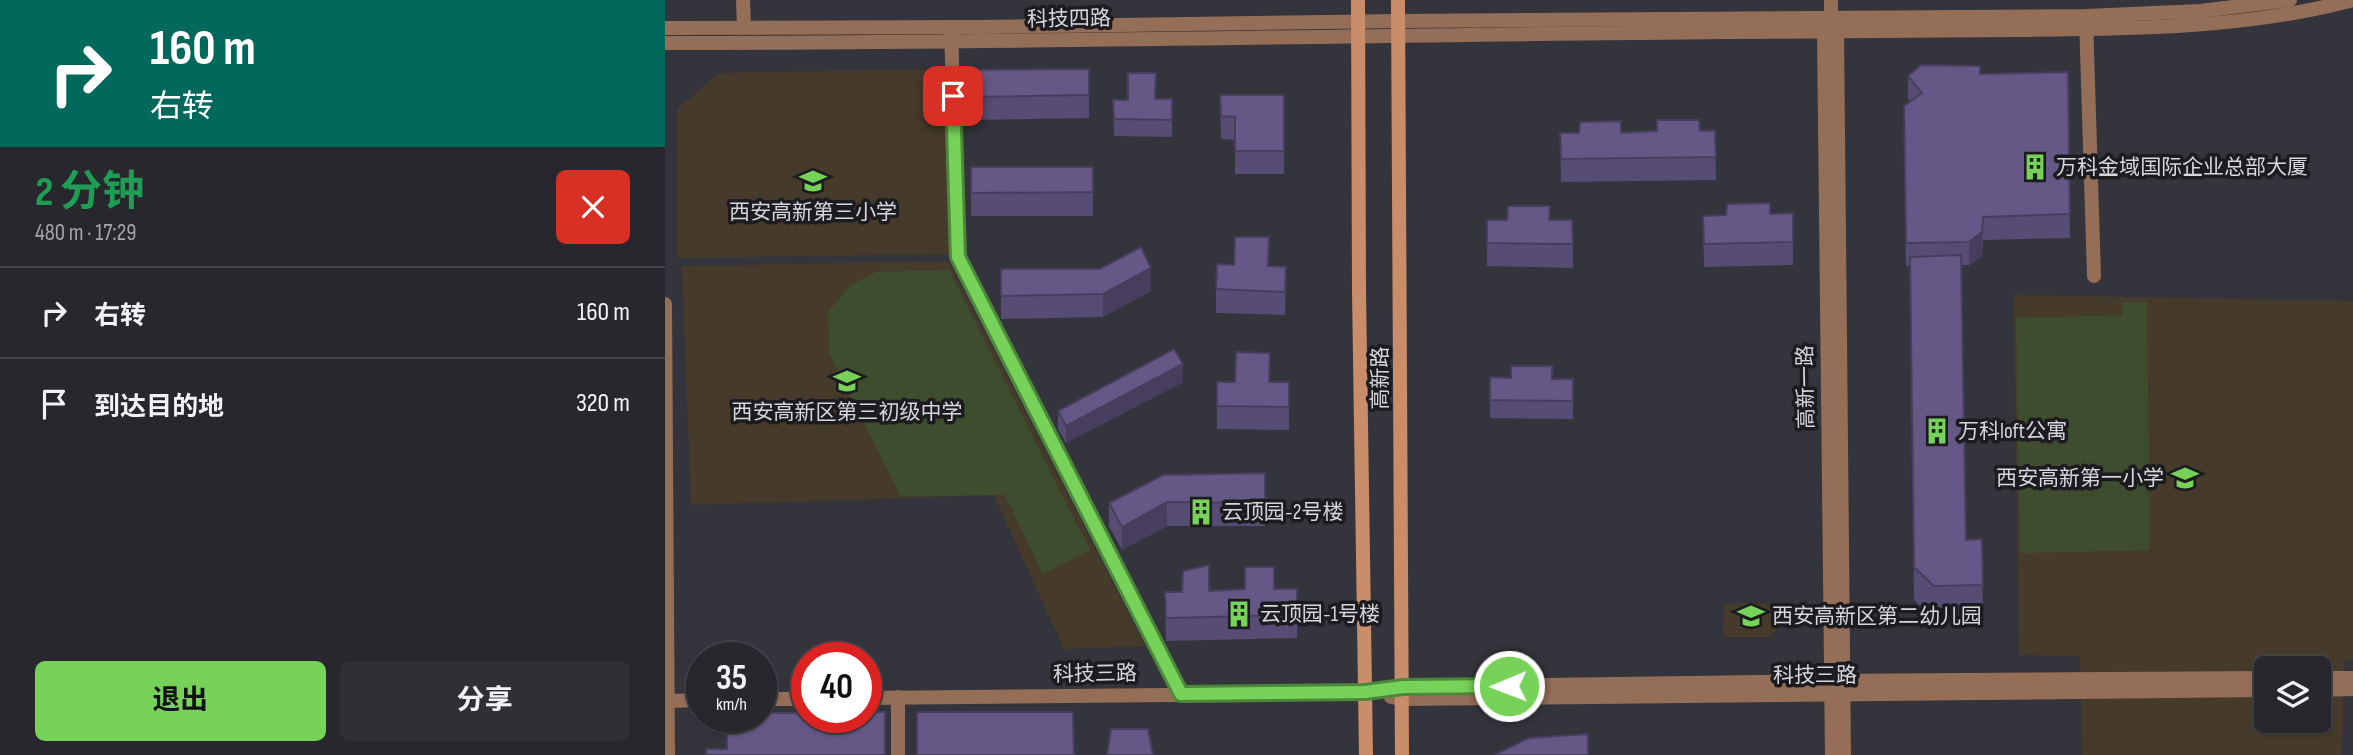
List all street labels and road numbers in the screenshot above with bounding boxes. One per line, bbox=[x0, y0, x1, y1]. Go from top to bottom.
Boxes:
street label: 科技四路 bbox=[1027, 6, 1111, 32]
street label: 高新一路 bbox=[1793, 345, 1819, 429]
street label: 高新路 bbox=[1368, 347, 1393, 410]
street label: 科技三路 bbox=[1053, 661, 1137, 687]
street label: 科技三路 bbox=[1773, 663, 1857, 688]

